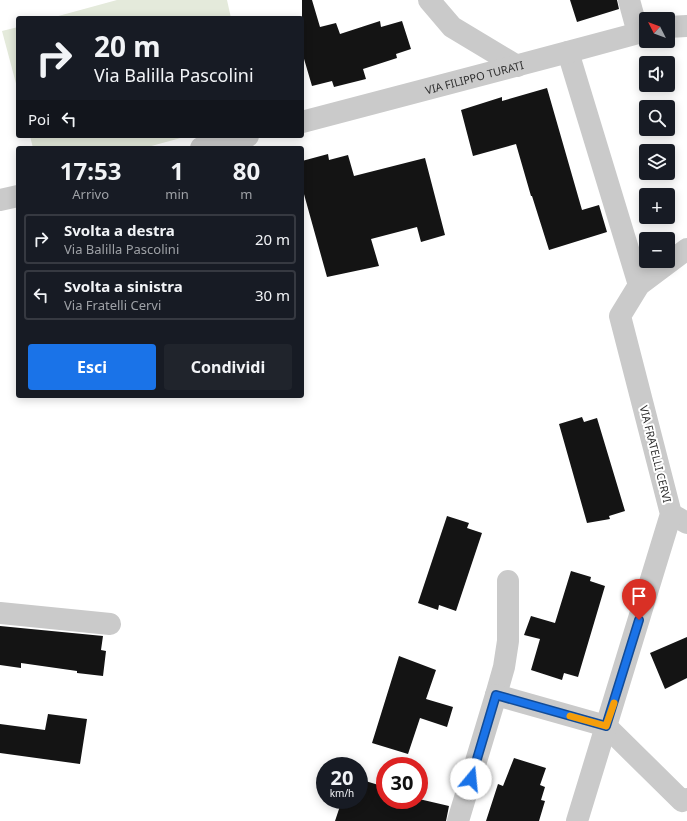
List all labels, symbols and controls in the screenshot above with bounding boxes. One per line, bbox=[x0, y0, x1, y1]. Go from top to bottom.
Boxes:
north arrow bbox=[639, 12, 675, 48]
map controls bbox=[639, 12, 675, 268]
text: 20 m bbox=[94, 27, 161, 65]
icon: right bbox=[28, 32, 80, 84]
button: sound bbox=[639, 56, 675, 92]
street label: VIA FILIPPO TURATI bbox=[423, 57, 525, 97]
text: Via Balilla Pascolini bbox=[94, 63, 254, 87]
button: search bbox=[639, 100, 675, 136]
icon: left bbox=[58, 108, 80, 130]
text: Poi bbox=[28, 109, 50, 129]
button: layers bbox=[639, 144, 675, 180]
text: 17:53 bbox=[60, 154, 121, 187]
text: 1 bbox=[170, 154, 184, 187]
text: 80 bbox=[233, 154, 260, 187]
text: Arrivo bbox=[72, 185, 109, 203]
text: min bbox=[165, 185, 189, 203]
text: m bbox=[240, 185, 253, 203]
button: + bbox=[639, 188, 675, 224]
text: Svolta a destra bbox=[64, 220, 175, 240]
icon: right bbox=[30, 228, 52, 250]
text: 20 m bbox=[255, 229, 290, 249]
button: − bbox=[639, 232, 675, 268]
text: Via Balilla Pascolini bbox=[64, 240, 179, 258]
text: Svolta a sinistra bbox=[64, 276, 183, 296]
icon: left bbox=[30, 284, 52, 306]
text: 30 m bbox=[255, 285, 290, 305]
text: Via Fratelli Cervi bbox=[64, 296, 161, 314]
button: Esci bbox=[28, 344, 156, 390]
button: Condividi bbox=[164, 344, 292, 390]
street label: VIA FRATELLI CERVI bbox=[637, 404, 675, 504]
pin bbox=[622, 579, 656, 620]
icon: arrive bbox=[628, 585, 650, 607]
speed limit sign: 30 bbox=[376, 757, 428, 809]
position arrow bbox=[450, 758, 492, 800]
text: 20 bbox=[331, 764, 353, 791]
text: km/h bbox=[330, 786, 354, 800]

